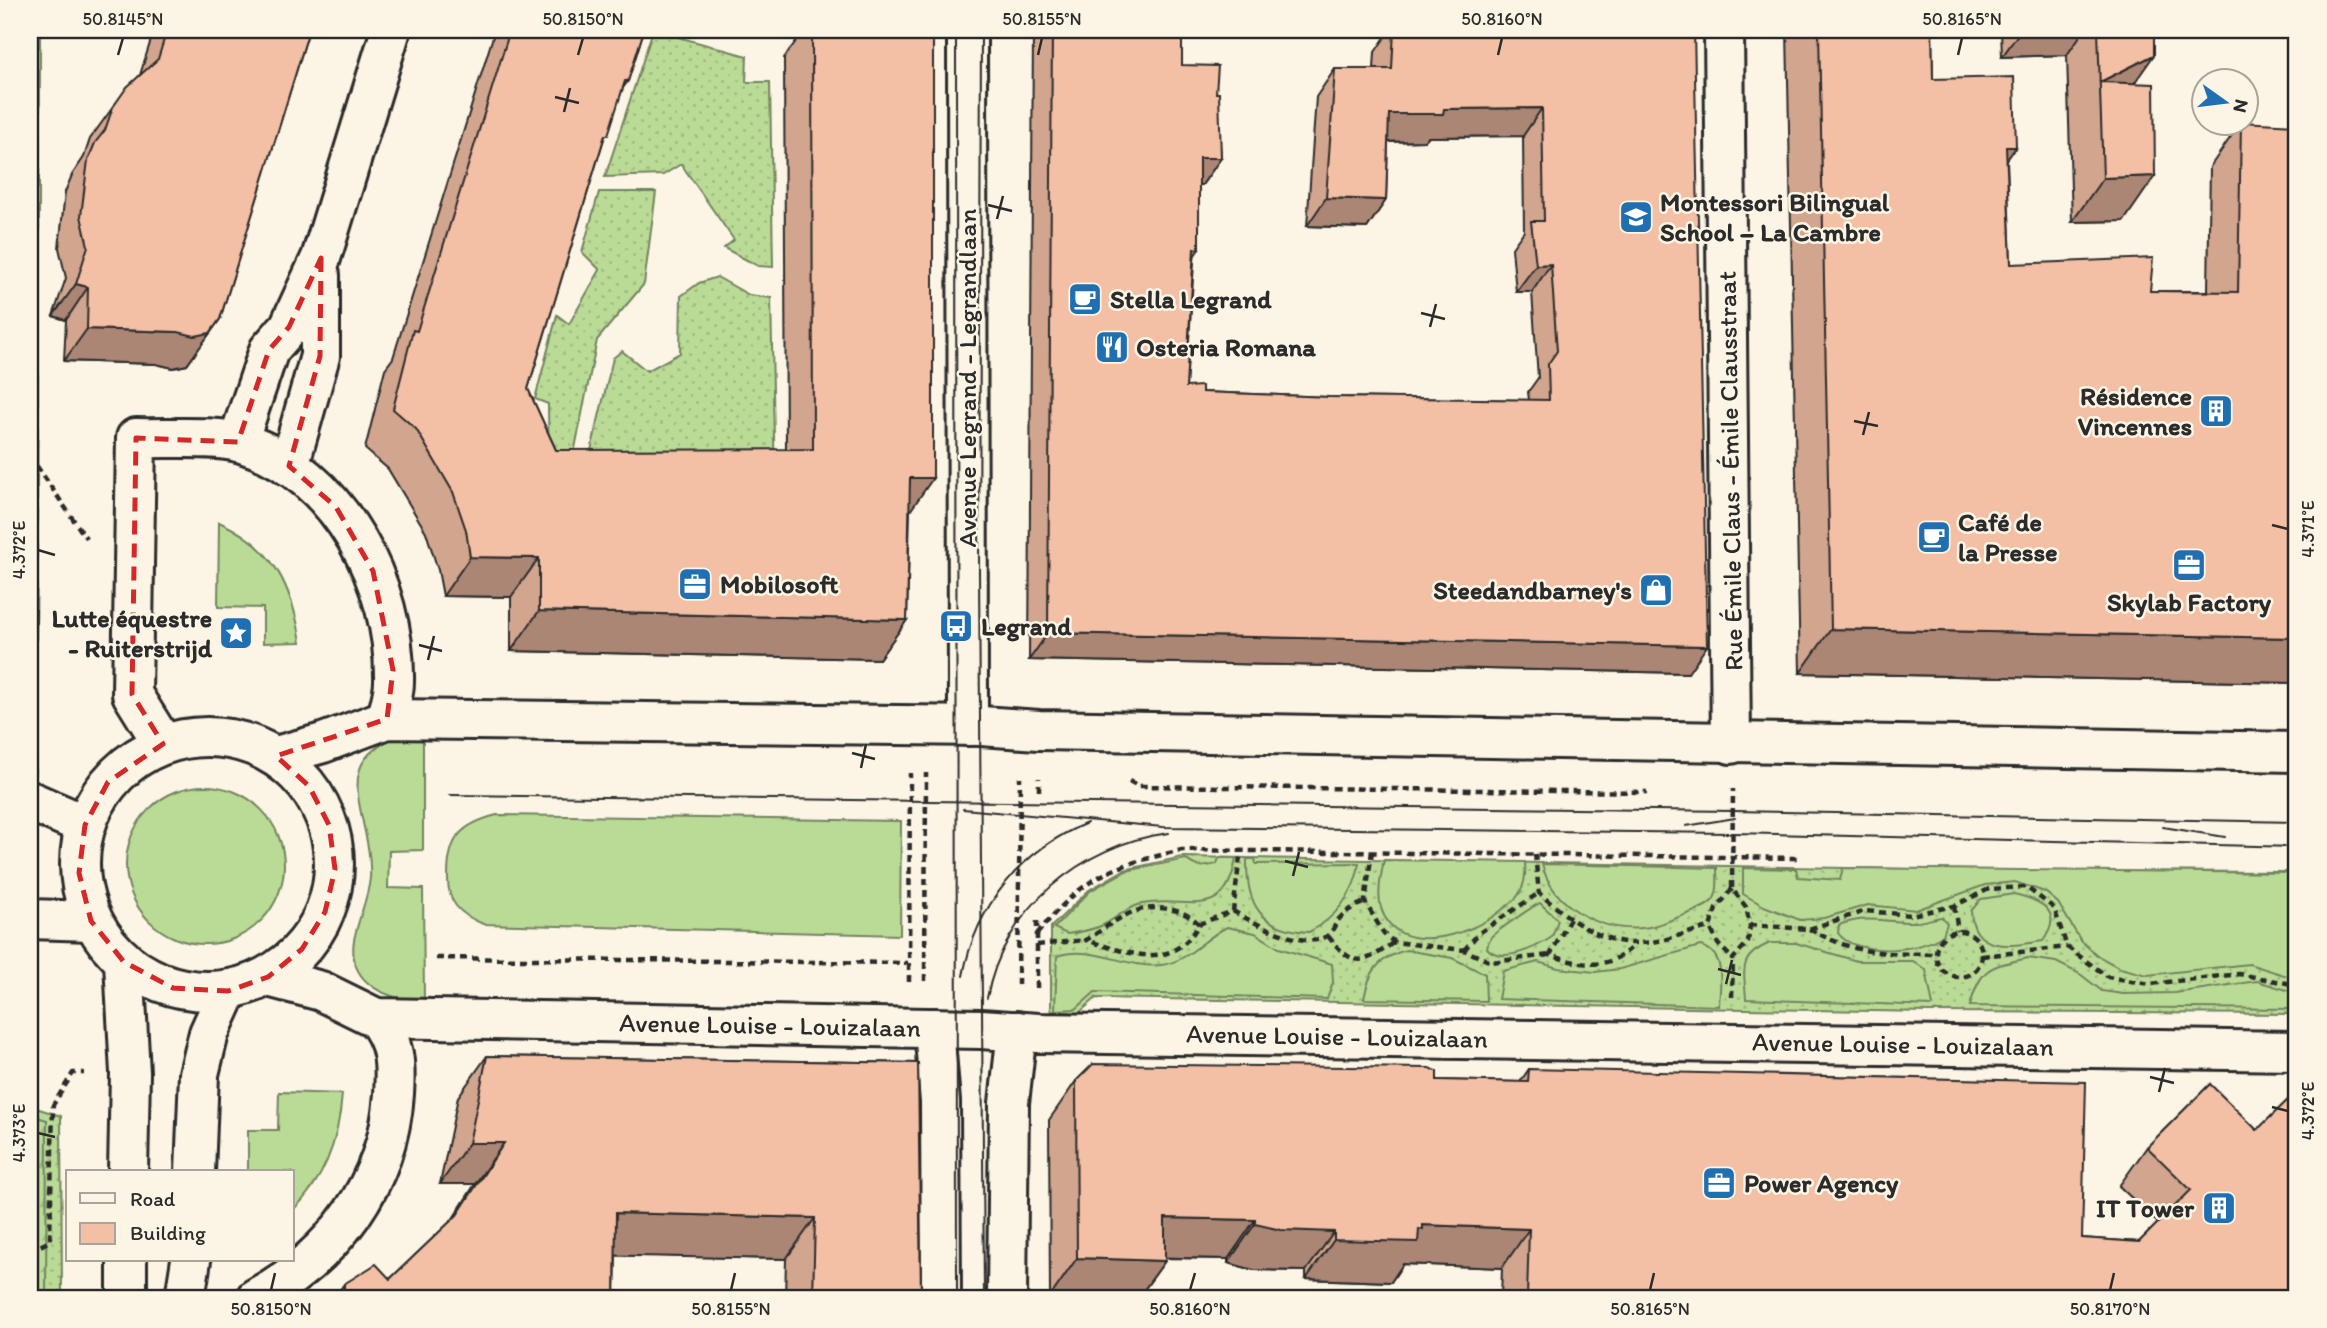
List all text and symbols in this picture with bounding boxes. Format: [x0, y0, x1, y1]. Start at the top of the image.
text: 50.8145°N [83, 8, 163, 30]
text: 50.8150°N [542, 8, 624, 30]
text: 50.8155°N [1002, 8, 1082, 30]
text: 50.8160°N [1461, 8, 1543, 30]
text: 50.8165°N [1922, 8, 2002, 30]
north arrow [2190, 66, 2260, 136]
text: N [2228, 97, 2254, 115]
place label: Montessori Bilingual School – La Cambre [1660, 186, 1890, 248]
school or university icon: Montessori Bilingual School – La Cambre [1617, 198, 1655, 236]
street label: Avenue Legrand - Legrandlaan [951, 208, 983, 547]
street label: Rue Émile Claus - Émile Clausstraat [1711, 270, 1749, 671]
cafe icon: Stella Legrand [1066, 280, 1104, 318]
place label: Stella Legrand [1110, 283, 1272, 315]
restaurant icon: Osteria Romana [1093, 328, 1131, 366]
place label: Osteria Romana [1136, 331, 1316, 363]
place label: Résidence Vincennes [2078, 380, 2192, 442]
building icon: Résidence Vincennes [2197, 392, 2235, 430]
text: 4.371°E [2297, 500, 2319, 558]
place label: Café de la Presse [1958, 506, 2058, 568]
cafe icon: Café de la Presse [1915, 518, 1953, 556]
text: 4.372°E [8, 521, 30, 579]
office icon: Skylab Factory [2170, 546, 2208, 584]
office icon: Mobilosoft [676, 565, 714, 603]
place label: Mobilosoft [720, 568, 839, 600]
shop icon: Steedandbarney's [1637, 571, 1675, 609]
place label: Steedandbarney's [1433, 574, 1632, 606]
place label: Skylab Factory [2107, 586, 2272, 618]
place label: Lutte équestre - Ruiterstrijd [51, 602, 213, 664]
bus stop icon: Legrand [937, 607, 975, 645]
place label: Legrand [981, 610, 1072, 642]
place icon: Lutte équestre - Ruiterstrijd [217, 614, 255, 652]
street label: Avenue Louise - Louizalaan [619, 1006, 921, 1044]
street label: Avenue Louise - Louizalaan [1186, 1017, 1488, 1055]
street label: Avenue Louise - Louizalaan [1752, 1025, 2054, 1063]
text: 4.372°E [2297, 1082, 2319, 1140]
text: 4.373°E [8, 1103, 30, 1163]
office icon: Power Agency [1700, 1164, 1738, 1202]
place label: Power Agency [1744, 1167, 1899, 1199]
legend [66, 1170, 294, 1262]
text: Road [130, 1186, 176, 1211]
building icon: IT Tower [2200, 1189, 2238, 1227]
place label: IT Tower [2096, 1192, 2195, 1224]
text: Building [130, 1220, 206, 1245]
text: 50.8150°N [230, 1298, 312, 1320]
text: 50.8155°N [691, 1298, 771, 1320]
text: 50.8160°N [1149, 1298, 1231, 1320]
text: 50.8165°N [1610, 1298, 1690, 1320]
text: 50.8170°N [2070, 1298, 2150, 1320]

